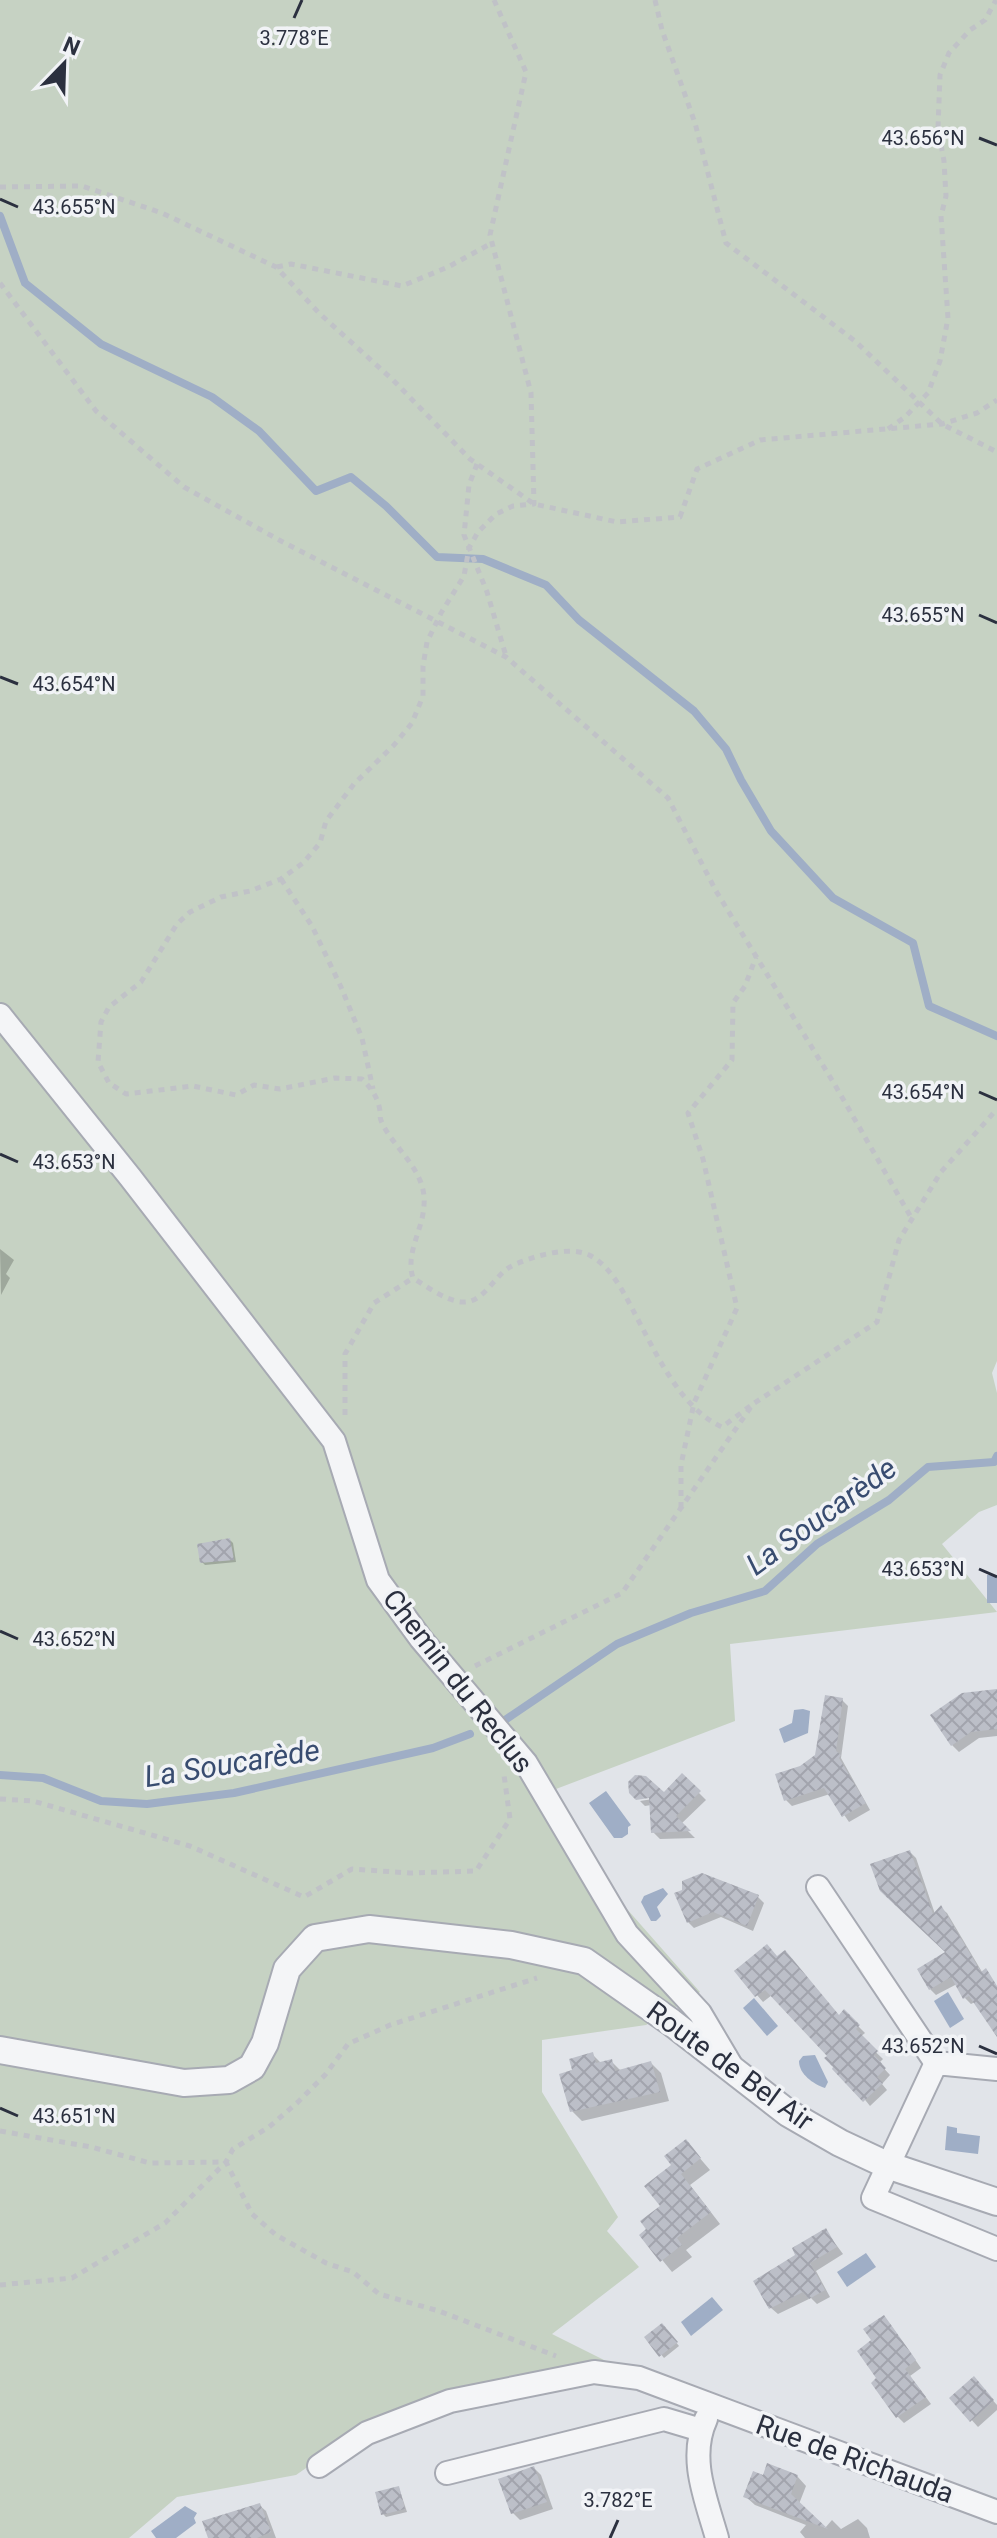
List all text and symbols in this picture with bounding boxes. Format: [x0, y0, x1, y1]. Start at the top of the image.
north arrow [24, 24, 104, 104]
text: 3.778°E [259, 26, 329, 50]
text: N [60, 32, 84, 61]
text: 43.656°N [881, 126, 965, 150]
text: 43.655°N [32, 195, 116, 219]
text: 43.655°N [881, 603, 965, 627]
text: 43.654°N [32, 672, 116, 696]
text: 43.654°N [881, 1080, 965, 1104]
text: 43.653°N [32, 1150, 116, 1174]
water label: La Soucarède [739, 1450, 903, 1582]
text: 43.653°N [881, 1557, 965, 1581]
street label: Chemin du Reclus [376, 1583, 540, 1779]
text: 43.652°N [32, 1627, 116, 1651]
water label: La Soucarède [142, 1732, 322, 1794]
street label: Route de Bel Air [640, 1995, 820, 2138]
text: 43.652°N [881, 2034, 965, 2058]
text: 43.651°N [32, 2104, 116, 2128]
street label: Rue de Richauda [752, 2408, 958, 2510]
text: 3.782°E [583, 2488, 653, 2512]

